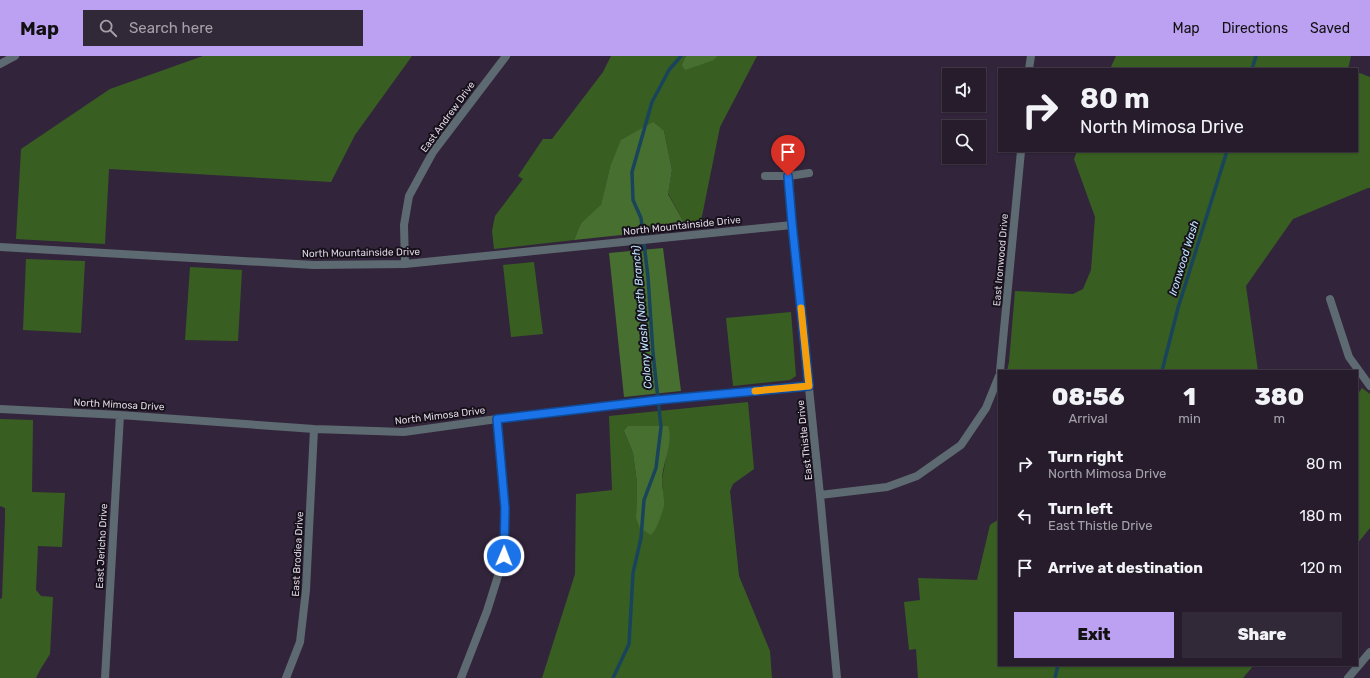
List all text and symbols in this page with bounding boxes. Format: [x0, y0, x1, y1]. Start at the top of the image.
search box [83, 10, 363, 46]
text: Map [20, 17, 59, 40]
icon: search [97, 17, 119, 39]
text: Search here [129, 19, 213, 37]
text: Map [1173, 20, 1200, 37]
text: Directions [1222, 20, 1288, 37]
text: Saved [1310, 20, 1350, 37]
map controls [942, 68, 986, 164]
button: sound [942, 68, 986, 112]
street label: East Andrew Drive [418, 79, 478, 155]
text: 80 m [1080, 82, 1150, 115]
icon: right [1014, 84, 1066, 136]
text: North Mimosa Drive [1080, 116, 1244, 138]
button: search [942, 120, 986, 164]
pin [771, 135, 805, 176]
icon: arrive [777, 141, 799, 163]
street label: East Ironwood Drive [991, 213, 1011, 307]
street label: North Mountainside Drive [623, 214, 742, 238]
water label: Ironwood Wash [1166, 219, 1202, 297]
water label: Colony Wash (North Branch) [629, 244, 655, 389]
street label: North Mountainside Drive [302, 246, 421, 260]
text: 08:56 [1052, 383, 1125, 411]
text: 1 [1183, 383, 1196, 411]
text: 380 [1254, 383, 1304, 411]
street label: North Mimosa Drive [73, 397, 165, 413]
street label: East Thistle Drive [795, 399, 815, 481]
street label: North Mimosa Drive [394, 404, 486, 428]
text: Arrival [1069, 411, 1108, 426]
text: min [1178, 411, 1201, 426]
text: m [1274, 411, 1285, 426]
text: Turn right [1048, 448, 1123, 466]
icon: right [1014, 453, 1036, 475]
text: 80 m [1306, 455, 1342, 473]
text: North Mimosa Drive [1048, 466, 1166, 481]
text: Turn left [1048, 500, 1113, 518]
street label: East Jericho Drive [94, 503, 110, 589]
icon: left [1014, 505, 1036, 527]
text: 180 m [1300, 507, 1342, 525]
street label: East Brodiea Drive [290, 511, 306, 597]
text: East Thistle Drive [1048, 518, 1153, 533]
position arrow [483, 535, 525, 577]
icon: arrive [1014, 557, 1036, 579]
text: Arrive at destination [1048, 559, 1203, 577]
text: 120 m [1300, 559, 1342, 577]
button: Exit [1014, 612, 1174, 658]
button: Share [1182, 612, 1342, 658]

